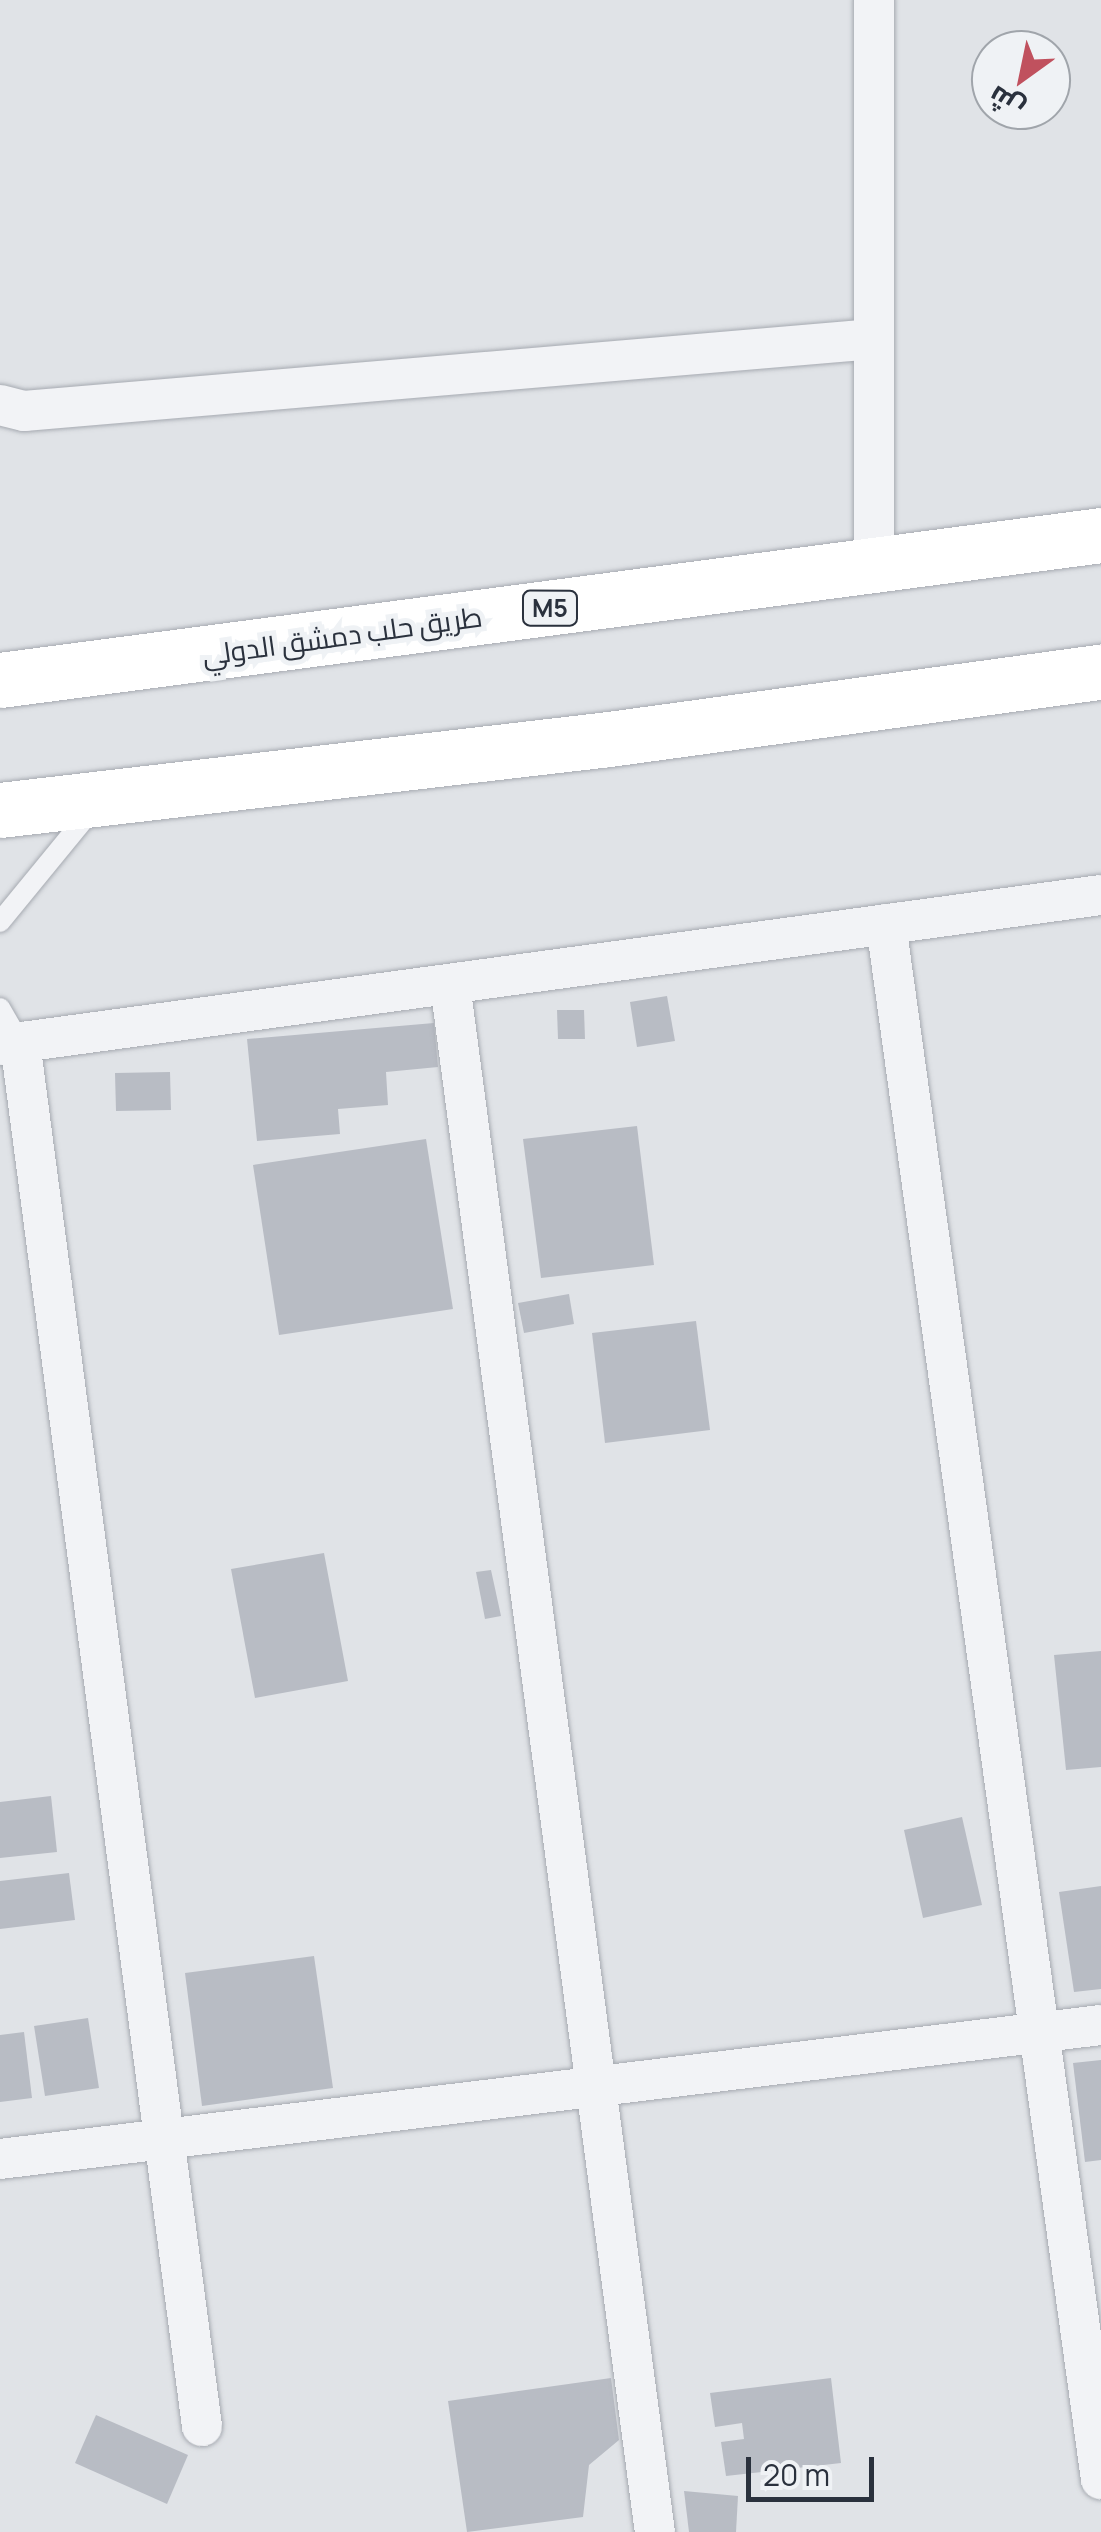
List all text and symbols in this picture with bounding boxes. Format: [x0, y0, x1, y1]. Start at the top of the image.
north arrow [971, 30, 1071, 130]
text: ش [980, 78, 1031, 129]
road number: M5 [520, 588, 580, 628]
street label: طريق حلب دمشق الدولي [200, 599, 484, 671]
scale bar [751, 2437, 878, 2499]
text: 20 m [763, 2454, 830, 2495]

